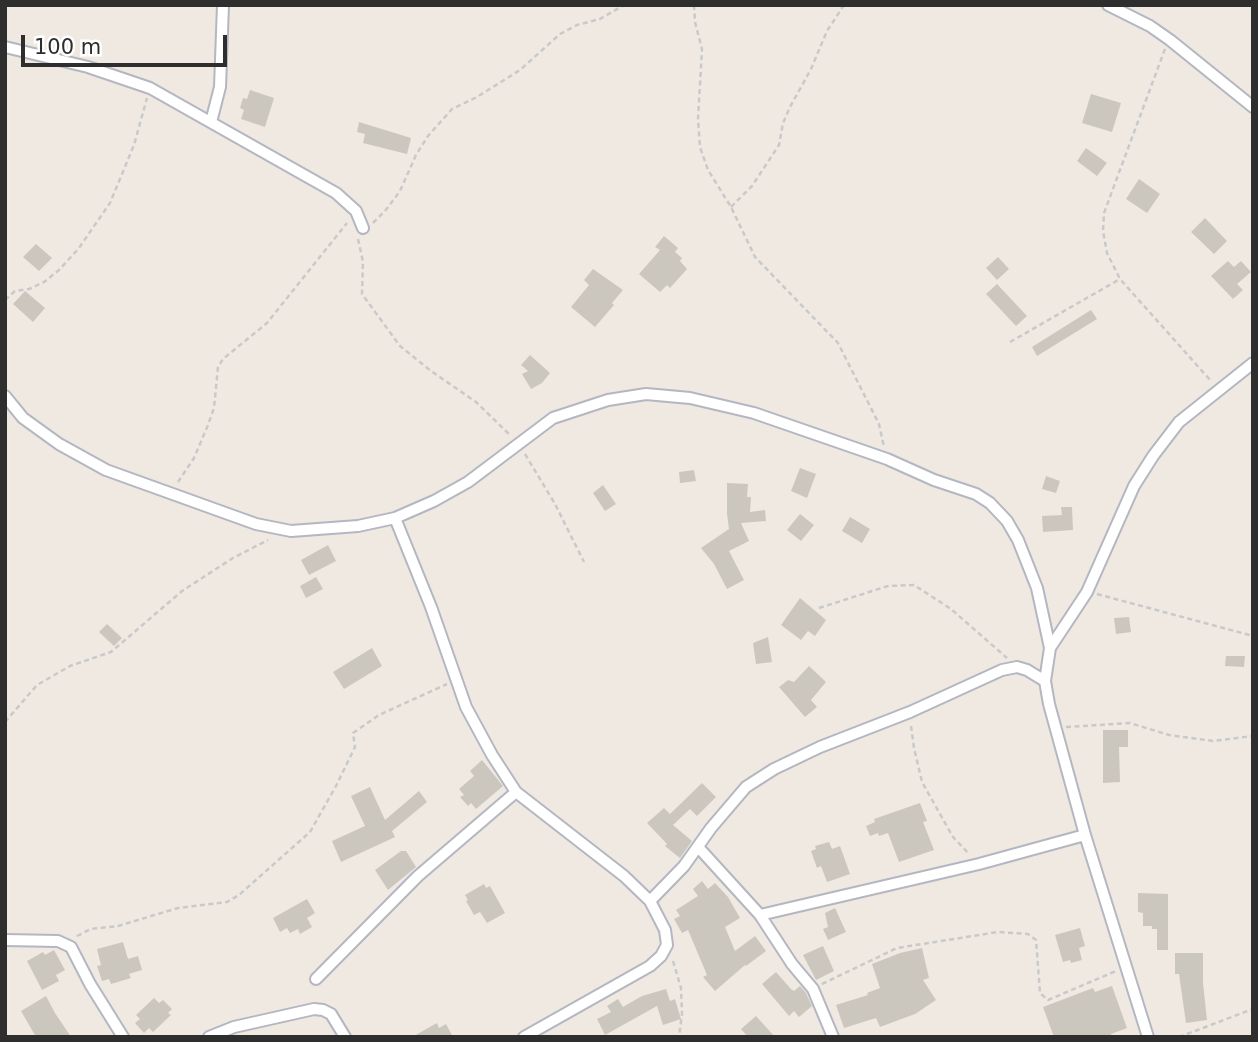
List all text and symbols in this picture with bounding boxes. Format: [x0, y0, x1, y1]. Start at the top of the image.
scale bar [24, 21, 231, 65]
text: 100 m [34, 35, 101, 59]

